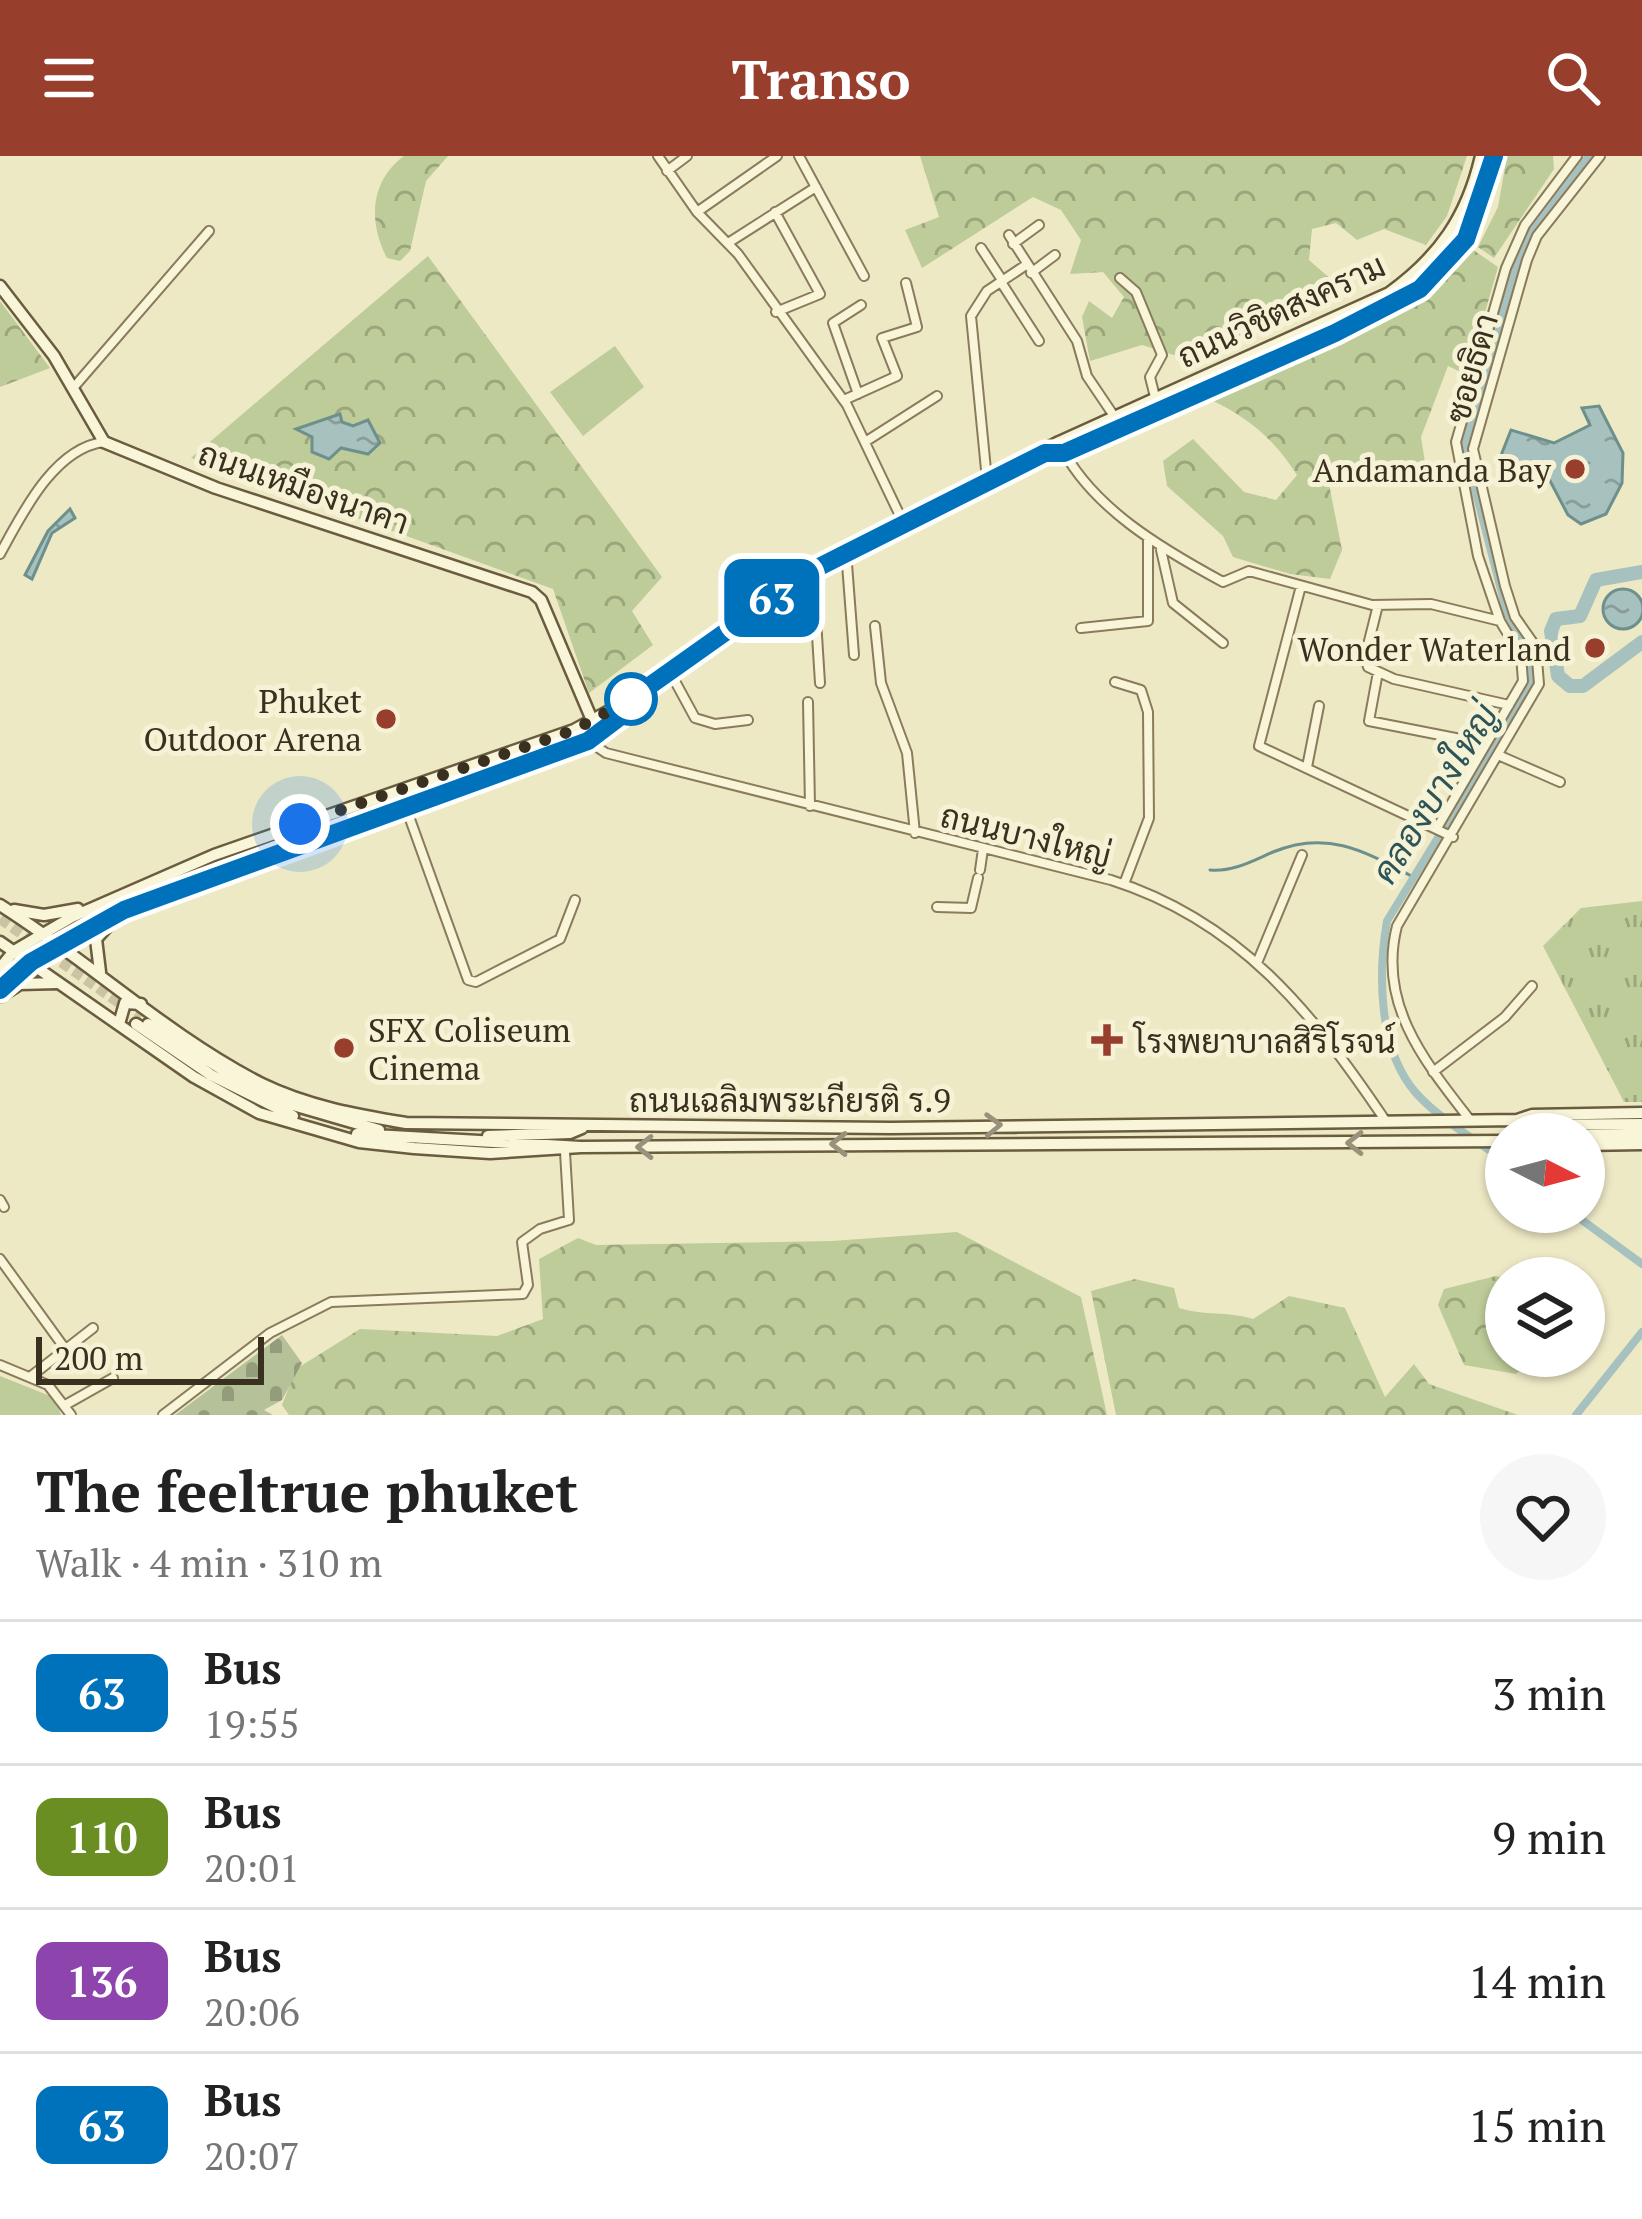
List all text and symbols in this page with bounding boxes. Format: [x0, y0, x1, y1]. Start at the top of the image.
text: Transo [731, 43, 911, 114]
icon: menu [36, 45, 102, 111]
icon: search [1540, 45, 1606, 111]
street label: ถนนวิชิตสงคราม [1170, 243, 1392, 377]
street label: ซอยธิดา [1435, 308, 1507, 428]
street label: ถนนเหมืองนาคา [193, 431, 415, 543]
place label: Andamanda Bay [1313, 448, 1552, 491]
marker: Andamanda Bay [1562, 456, 1588, 482]
line badge: 63 [718, 559, 826, 637]
text: 63 [748, 570, 796, 626]
place label: Wonder Waterland [1297, 627, 1571, 670]
marker: Wonder Waterland [1582, 635, 1608, 661]
unlabelled marker [606, 674, 656, 724]
place label: Phuket Outdoor Arena [143, 679, 362, 760]
water label: คลองบางใหญ่ [1360, 692, 1509, 892]
marker: Phuket Outdoor Arena [373, 706, 399, 732]
street label: ถนนบางใหญ่ [936, 793, 1116, 877]
your location [270, 794, 330, 854]
place label: SFX Coliseum Cinema [368, 1008, 571, 1089]
place label: โรงพยาบาลสิริโรจน์ [1132, 1019, 1396, 1062]
marker: โรงพยาบาลสิริโรจน์ [1091, 1024, 1123, 1056]
marker: SFX Coliseum Cinema [331, 1035, 357, 1061]
street label: ถนนเฉลิมพระเกียรติ ร.9 [629, 1078, 951, 1121]
one-way arrow [984, 1112, 1003, 1138]
north arrow [1485, 1113, 1605, 1233]
map controls [1485, 1113, 1605, 1377]
one-way arrow [1345, 1130, 1363, 1156]
one-way arrow [829, 1131, 847, 1157]
one-way arrow [635, 1134, 653, 1160]
button: layers [1485, 1257, 1605, 1377]
scale bar [36, 1331, 264, 1384]
text: 200 m [54, 1336, 143, 1379]
text: The feeltrue phuket [36, 1453, 578, 1528]
button: heart [1480, 1454, 1606, 1580]
text: Walk · 4 min · 310 m [36, 1536, 382, 1588]
text: Bus [204, 1637, 282, 1697]
text: 3 min [1492, 1663, 1606, 1723]
text: 63 [78, 1665, 126, 1721]
text: 19:55 [204, 1697, 300, 1749]
text: Bus [204, 1781, 282, 1841]
text: 9 min [1492, 1807, 1606, 1867]
text: 110 [66, 1809, 138, 1865]
text: 20:01 [204, 1841, 300, 1893]
text: Bus [204, 1925, 282, 1985]
text: 14 min [1468, 1951, 1606, 2011]
text: 136 [66, 1953, 138, 2009]
text: 20:06 [204, 1985, 300, 2037]
text: Bus [204, 2069, 282, 2129]
text: 15 min [1468, 2095, 1606, 2155]
text: 63 [78, 2097, 126, 2153]
text: 20:07 [204, 2129, 300, 2181]

